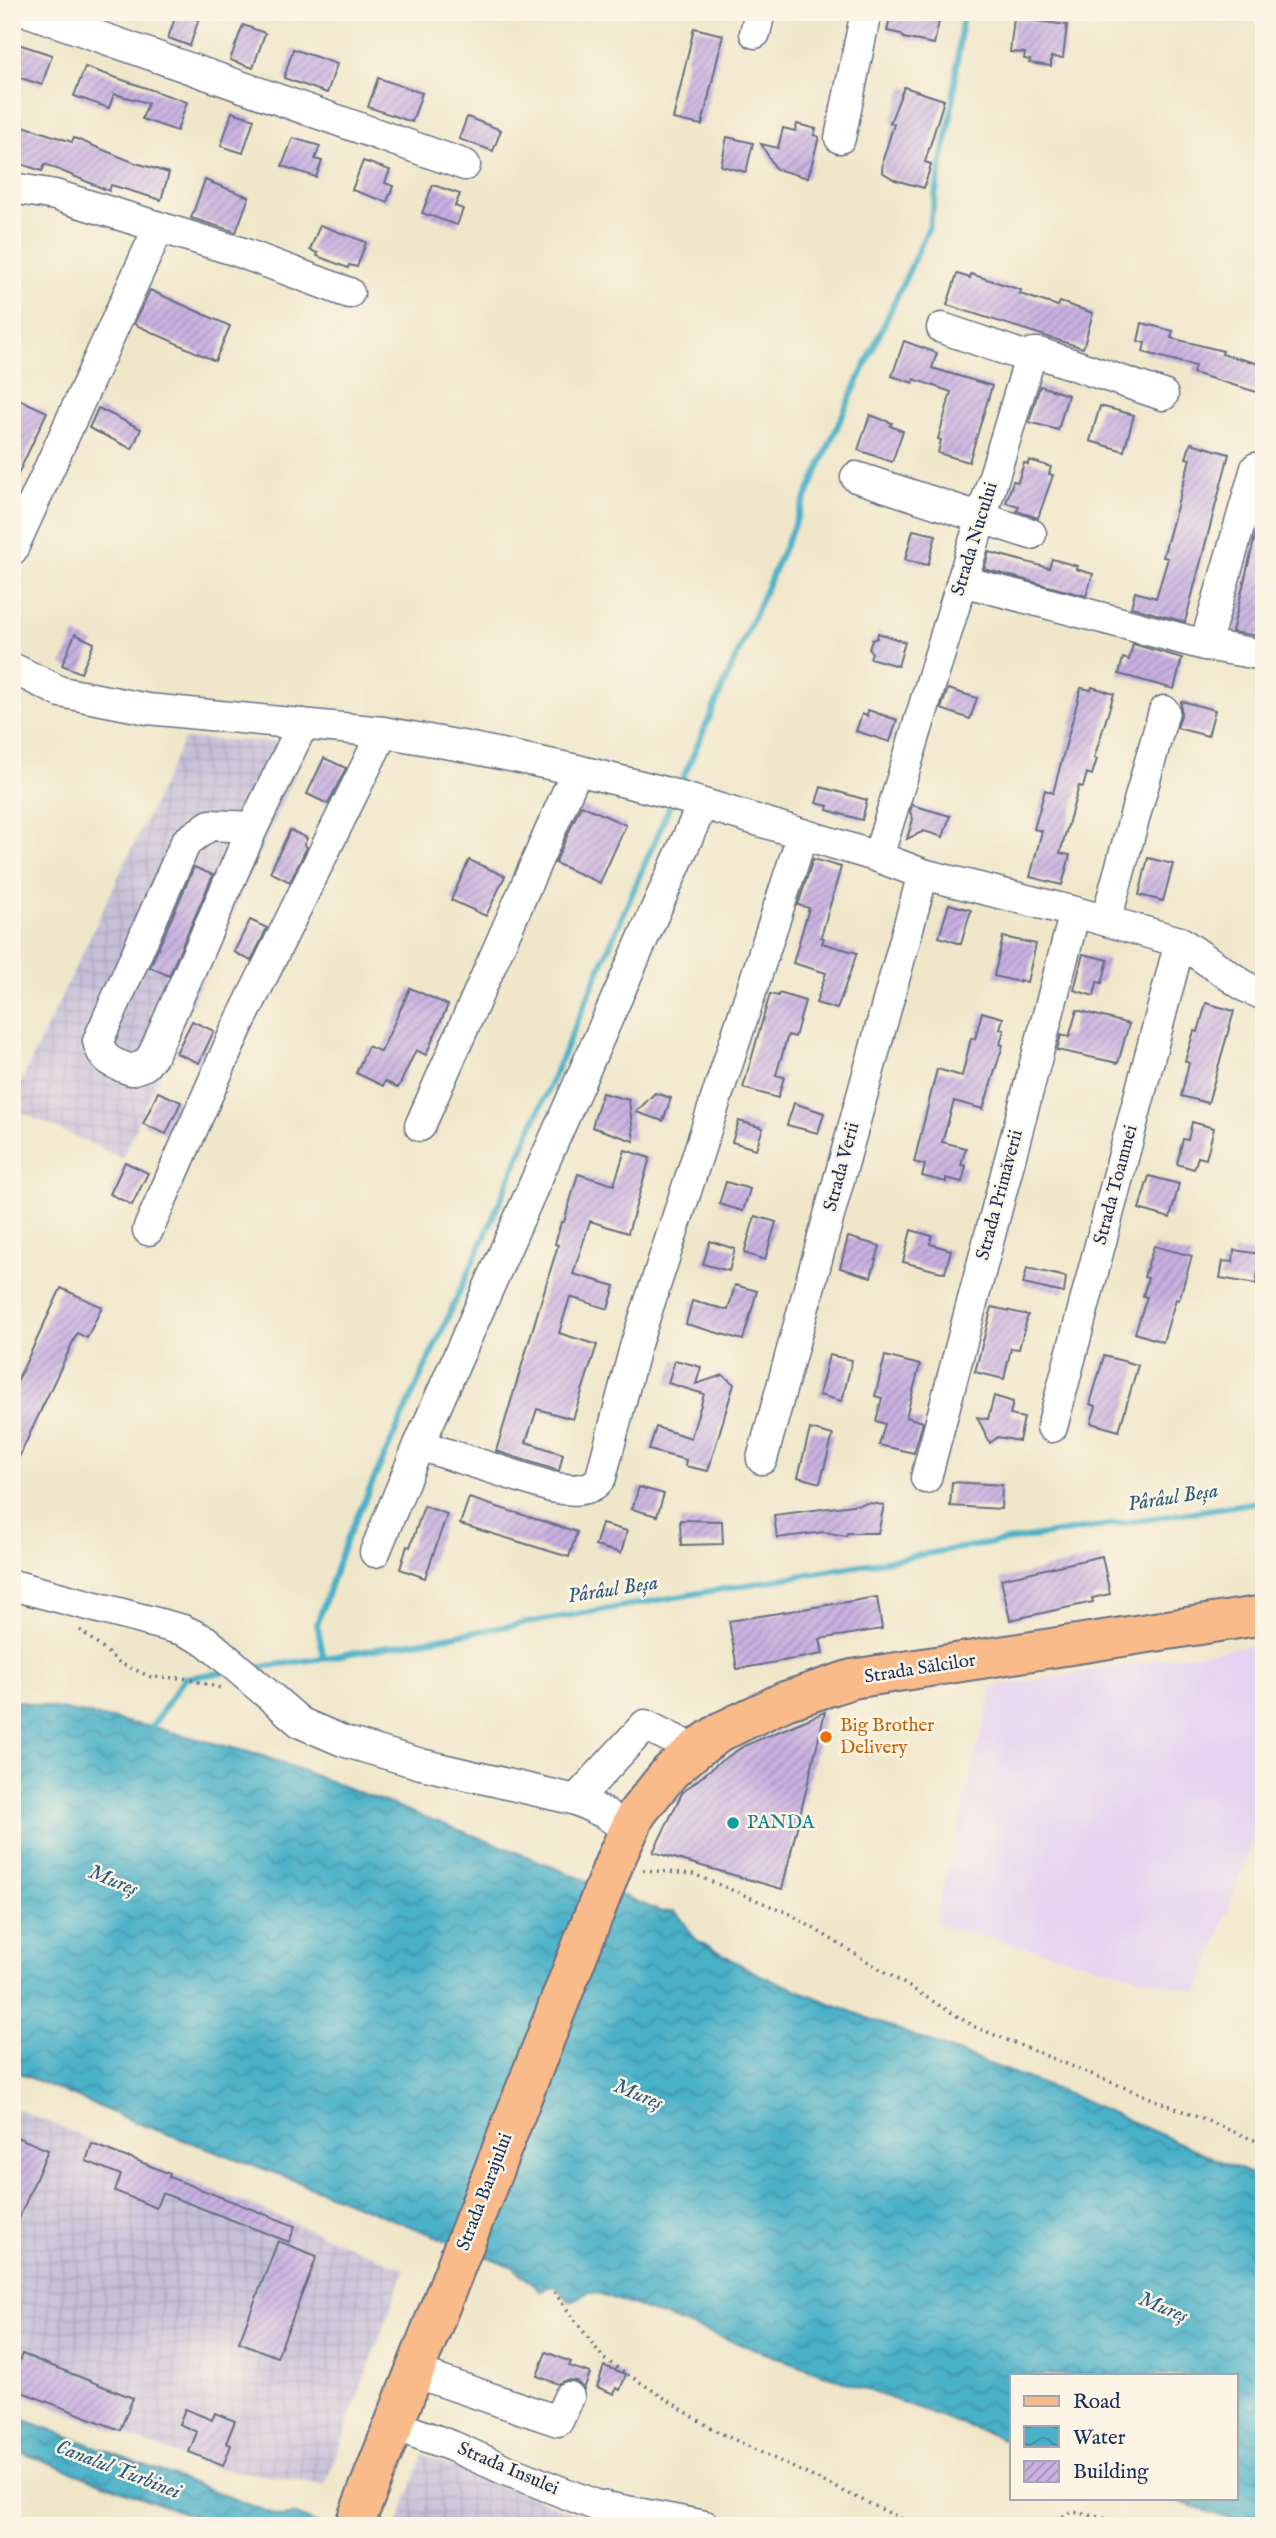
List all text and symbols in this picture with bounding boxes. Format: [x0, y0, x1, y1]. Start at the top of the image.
street label: Strada Nucului [946, 479, 1004, 599]
street label: Strada Verii [819, 1120, 865, 1214]
street label: Strada Toamnei [1088, 1122, 1144, 1248]
street label: Strada Primăverii [971, 1127, 1029, 1263]
water label: Pârâul Beșa [1126, 1478, 1220, 1518]
water label: Pârâul Beșa [566, 1570, 660, 1610]
street label: Strada Sălcilor [863, 1648, 977, 1690]
place label: Big Brother Delivery [840, 1714, 934, 1760]
marker: Big Brother Delivery [818, 1729, 834, 1745]
place label: PANDA [747, 1811, 816, 1835]
marker: PANDA [725, 1815, 741, 1831]
water label: Mureș [84, 1859, 143, 1903]
water label: Mureș [609, 2073, 668, 2117]
street label: Strada Barajului [452, 2130, 518, 2254]
water label: Mureș [1134, 2286, 1193, 2330]
legend [1010, 2374, 1238, 2500]
text: Road [1073, 2389, 1121, 2416]
text: Water [1073, 2425, 1126, 2452]
water label: Canalul Turbinei [52, 2434, 186, 2507]
street label: Strada Insulei [454, 2437, 562, 2501]
text: Building [1073, 2459, 1149, 2486]

